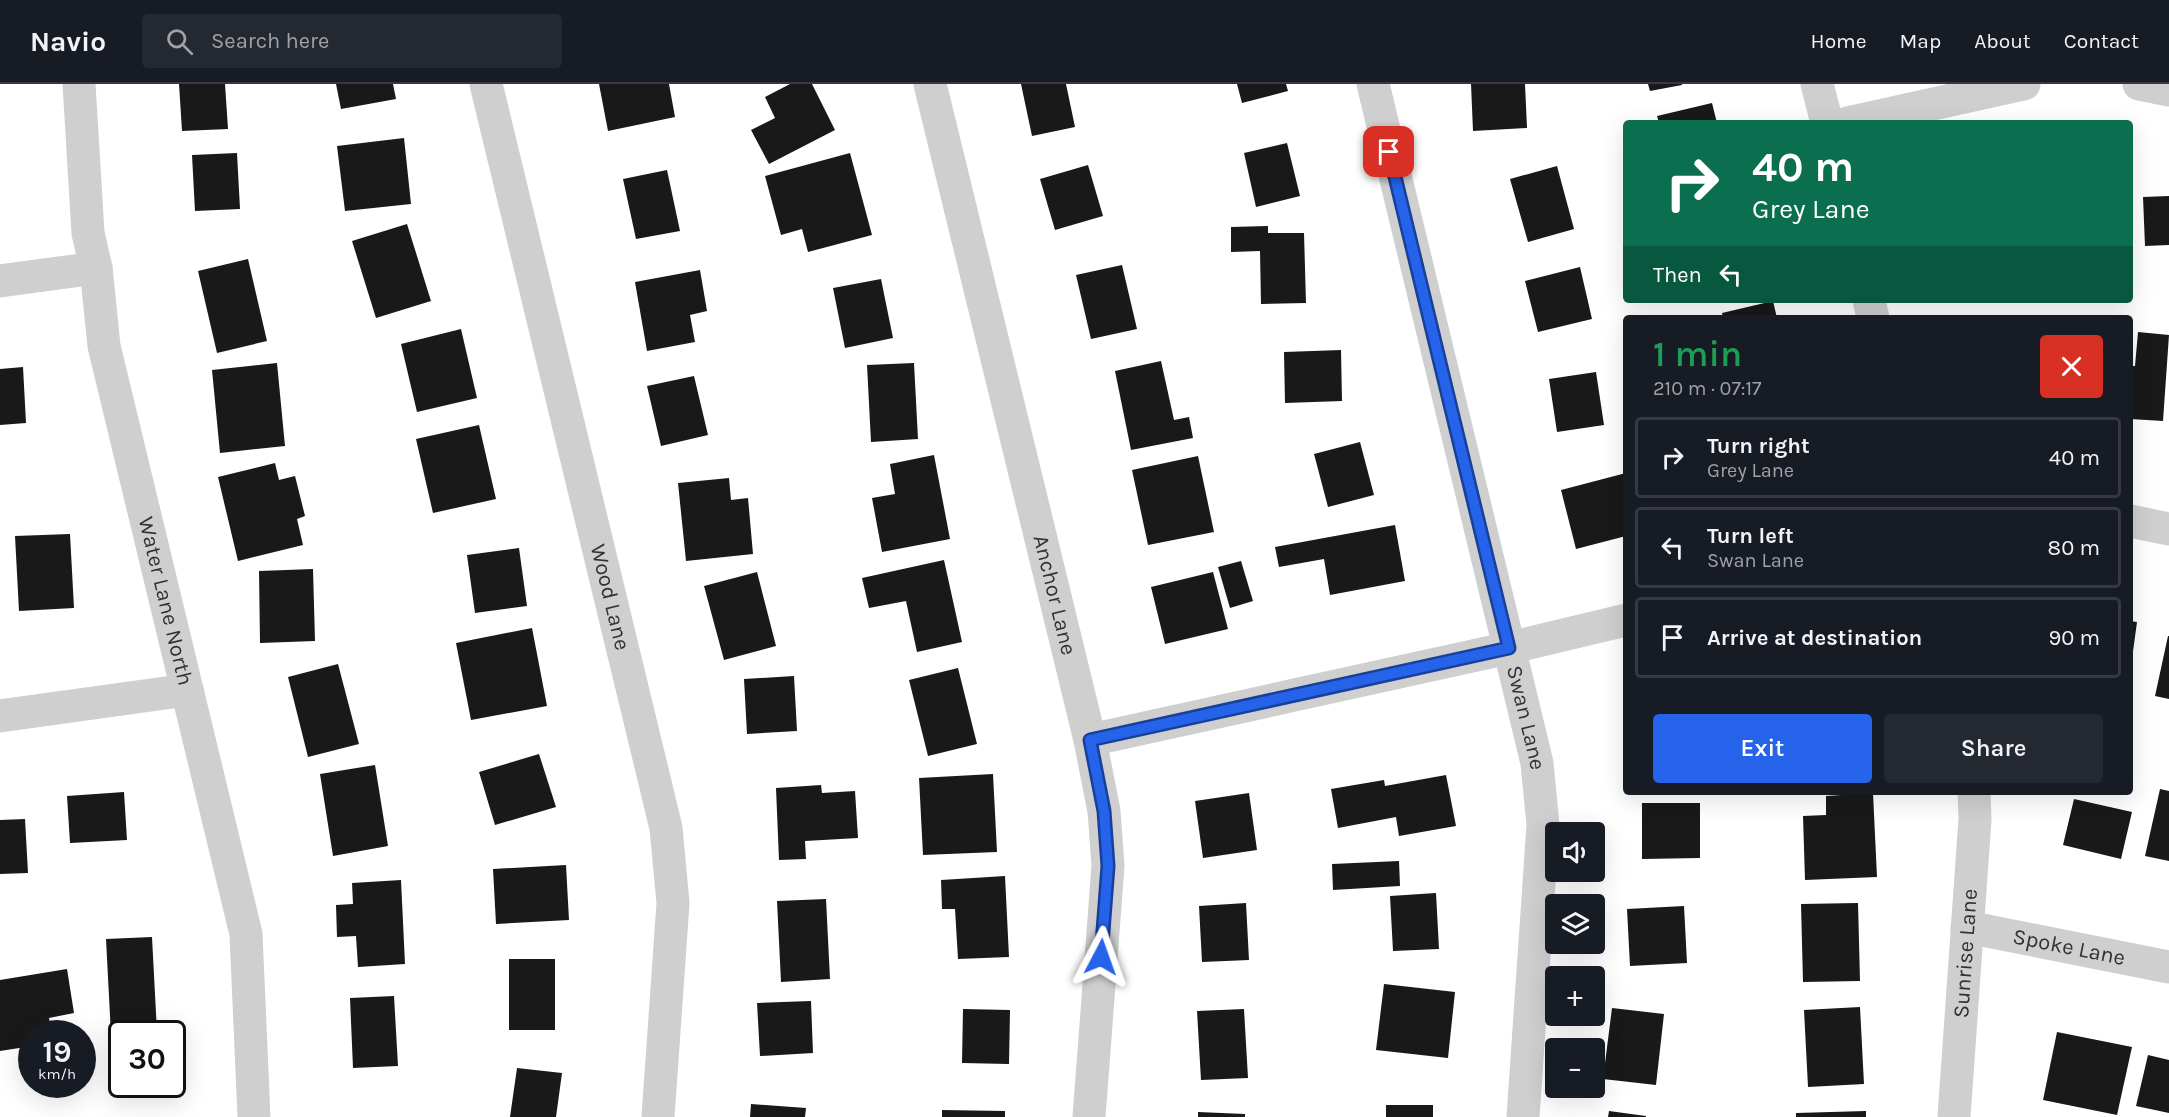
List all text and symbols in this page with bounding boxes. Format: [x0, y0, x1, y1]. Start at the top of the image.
search box [142, 14, 562, 68]
text: Navio [30, 25, 106, 58]
icon: search [163, 25, 196, 58]
text: Search here [211, 28, 329, 54]
text: Home [1811, 29, 1867, 53]
text: Map [1900, 29, 1941, 53]
text: About [1974, 29, 2031, 53]
text: Contact [2064, 29, 2139, 53]
pin [1363, 126, 1414, 177]
icon: arrive [1372, 135, 1405, 168]
text: 40 m [1752, 142, 1854, 192]
icon: right [1653, 144, 1731, 222]
text: Grey Lane [1752, 193, 1870, 225]
icon: left [1714, 258, 1747, 291]
text: Then [1653, 262, 1702, 288]
text: 1 min [1653, 333, 1742, 375]
button: close [2040, 335, 2103, 398]
text: 210 m · 07:17 [1653, 377, 1761, 400]
text: Turn right [1707, 433, 1810, 459]
icon: right [1656, 441, 1689, 474]
text: 40 m [2049, 445, 2100, 471]
text: Grey Lane [1707, 459, 1794, 482]
street label: Water Lane North [133, 514, 199, 688]
text: Turn left [1707, 523, 1794, 549]
icon: left [1656, 531, 1689, 564]
street label: Anchor Lane [1027, 532, 1082, 658]
text: 80 m [2048, 535, 2100, 561]
street label: Wood Lane [585, 541, 636, 653]
text: Swan Lane [1707, 549, 1804, 572]
icon: arrive [1656, 621, 1689, 654]
text: Arrive at destination [1707, 625, 1922, 651]
text: 90 m [2048, 625, 2100, 651]
street label: Swan Lane [1501, 663, 1551, 771]
button: Exit [1653, 714, 1872, 783]
button: Share [1884, 714, 2103, 783]
map controls [1545, 822, 1605, 1098]
button: sound [1545, 822, 1605, 882]
street label: Sunrise Lane [1948, 888, 1983, 1019]
button: layers [1545, 894, 1605, 954]
street label: Spoke Lane [2010, 923, 2128, 971]
position arrow [1069, 925, 1133, 989]
button: + [1545, 966, 1605, 1026]
speed limit sign: 30 [108, 1020, 186, 1098]
text: 19 [42, 1034, 71, 1070]
button: − [1545, 1038, 1605, 1098]
text: km/h [38, 1065, 76, 1083]

